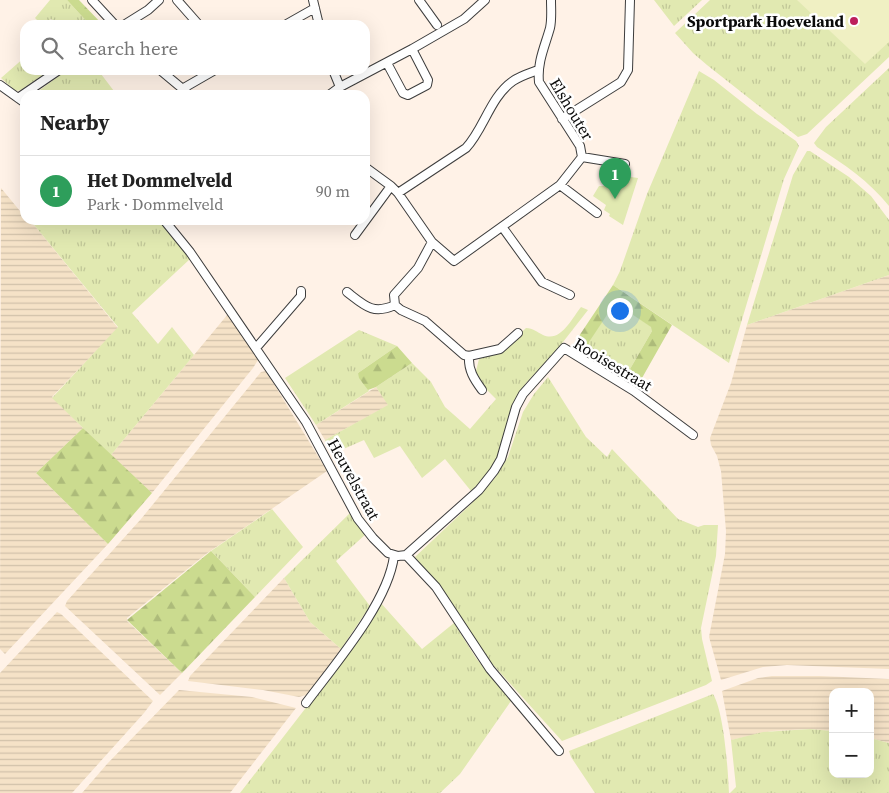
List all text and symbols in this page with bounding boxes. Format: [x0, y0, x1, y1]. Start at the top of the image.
place label: Sportpark Hoeveland [687, 10, 844, 32]
marker: Sportpark Hoeveland [848, 15, 860, 27]
search box [20, 20, 370, 75]
icon: search [38, 34, 66, 62]
text: Search here [78, 35, 178, 61]
street label: Elshouter [545, 74, 599, 144]
text: Nearby [40, 108, 110, 137]
pin: 1 [599, 158, 631, 199]
text: Het Dommelveld [87, 167, 232, 193]
text: 1 [52, 180, 60, 202]
text: 90 m [316, 180, 350, 202]
text: Park · Dommelveld [87, 193, 223, 215]
your location [607, 298, 633, 324]
street label: Rooisestraat [570, 332, 657, 396]
street label: Heuvelstraat [323, 434, 386, 524]
map controls [829, 688, 874, 778]
button: + [829, 688, 874, 733]
button: − [829, 733, 874, 778]

